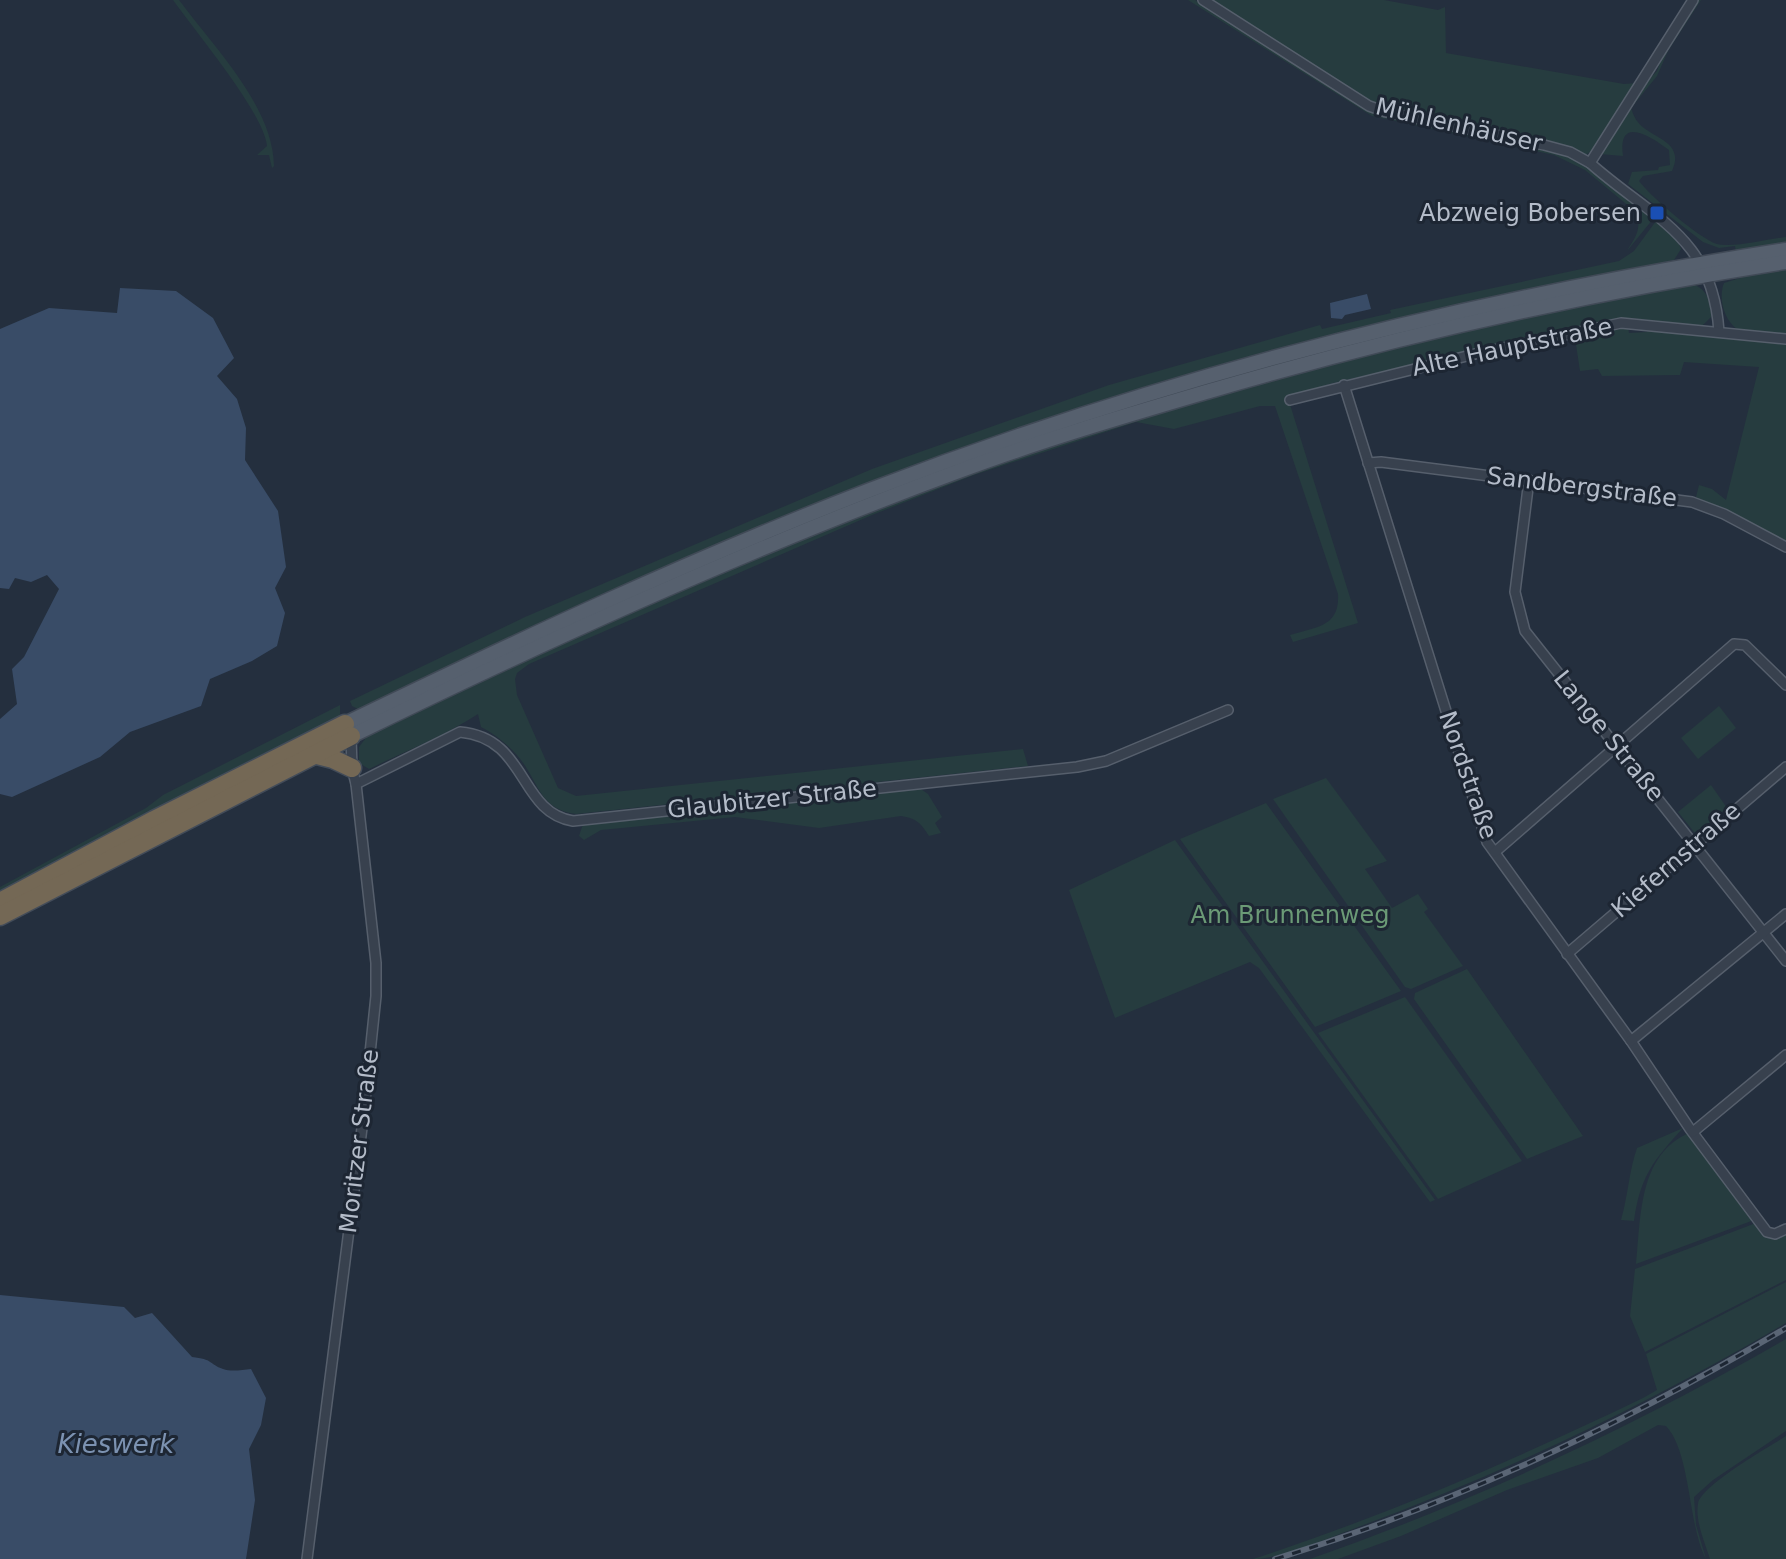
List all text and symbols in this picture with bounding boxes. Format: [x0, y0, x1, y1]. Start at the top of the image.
street label: Mühlenhäuser [1373, 92, 1545, 158]
place label: Abzweig Bobersen [1419, 199, 1641, 227]
marker: Abzweig Bobersen [1648, 204, 1666, 222]
street label: Alte Hauptstraße [1409, 312, 1615, 382]
street label: Sandbergstraße [1485, 461, 1679, 513]
street label: Lange Straße [1548, 665, 1670, 807]
street label: Nordstraße [1433, 707, 1503, 843]
street label: Glaubitzer Straße [666, 774, 878, 824]
street label: Kiefernstraße [1606, 796, 1746, 924]
park label: Am Brunnenweg [1191, 901, 1390, 929]
street label: Moritzer Straße [334, 1047, 384, 1235]
water label: Kieswerk [58, 1429, 175, 1459]

